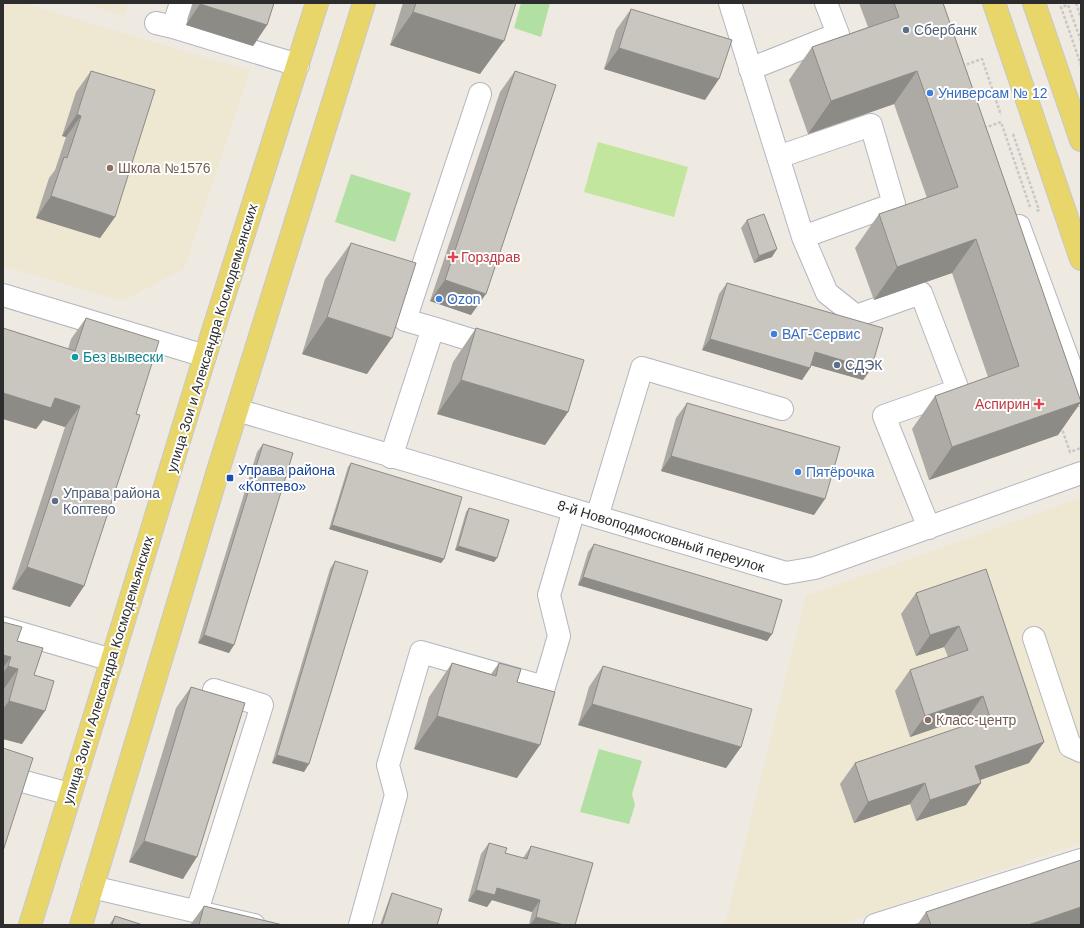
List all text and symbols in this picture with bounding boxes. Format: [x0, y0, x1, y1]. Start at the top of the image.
place label: Сбербанк [914, 22, 978, 38]
marker: Сбербанк [901, 25, 911, 35]
place label: Универсам № 12 [938, 85, 1048, 101]
marker: Универсам № 12 [925, 88, 935, 98]
place label: Школа №1576 [118, 160, 211, 176]
marker: Школа №1576 [105, 163, 115, 173]
street label: улица Зои и Александра Космодемьянских [163, 202, 261, 474]
place label: Горздрав [461, 249, 520, 265]
marker: Горздрав [448, 252, 458, 262]
place label: Ozon [447, 291, 480, 307]
marker: Ozon [434, 294, 444, 304]
place label: ВАГ-Сервис [782, 326, 860, 342]
marker: ВАГ-Сервис [769, 329, 779, 339]
place label: Без вывески [83, 349, 164, 365]
marker: Без вывески [70, 352, 80, 362]
place label: СДЭК [845, 357, 883, 373]
marker: СДЭК [832, 360, 842, 370]
place label: Аспирин [975, 396, 1030, 412]
marker: Аспирин [1033, 398, 1045, 410]
place label: Управа района «Коптево» [238, 462, 335, 494]
place label: Пятёрочка [806, 464, 875, 480]
marker: Пятёрочка [793, 467, 803, 477]
marker: Управа района «Коптево» [225, 473, 235, 483]
place label: Управа района Коптево [63, 485, 160, 517]
marker: Управа района Коптево [50, 496, 60, 506]
street label: 8-й Новоподмосковный переулок [556, 497, 767, 575]
street label: улица Зои и Александра Космодемьянских [59, 534, 157, 806]
place label: Класс-центр [936, 712, 1017, 728]
marker: Класс-центр [923, 715, 933, 725]

